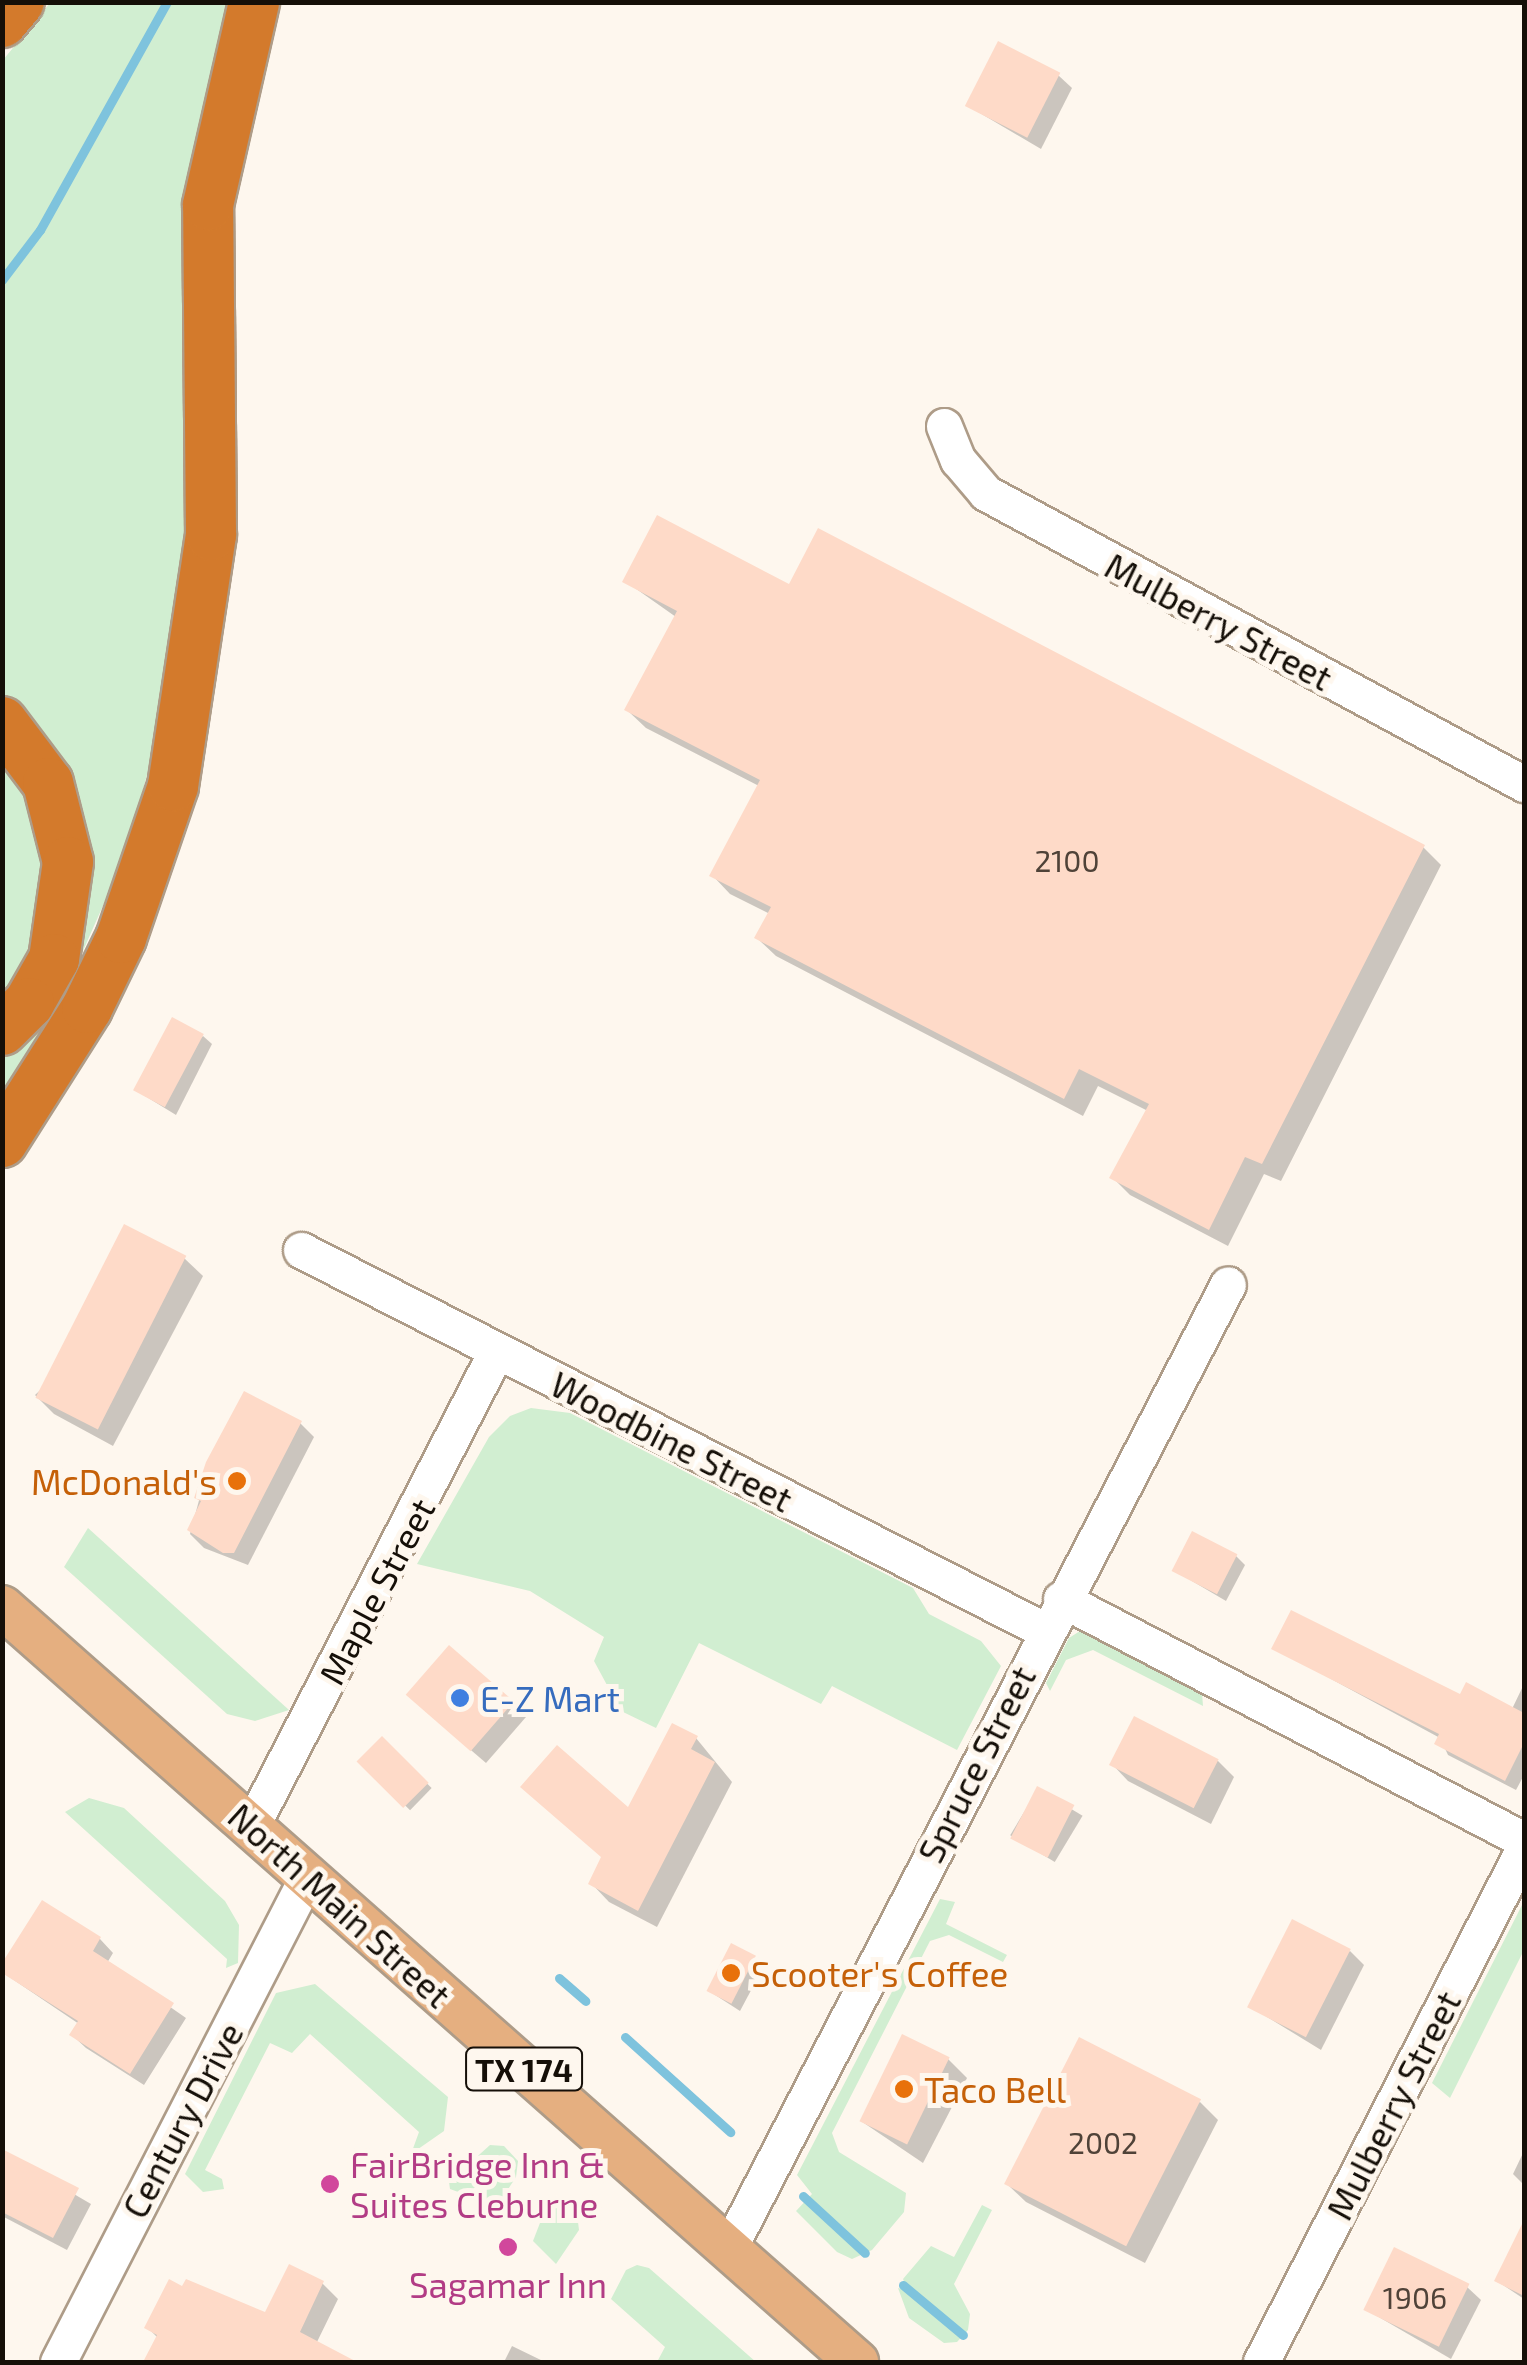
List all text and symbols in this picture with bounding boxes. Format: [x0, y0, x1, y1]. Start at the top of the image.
street label: Mulberry Street [1098, 543, 1340, 699]
house number: 2100 [1035, 842, 1099, 878]
street label: Woodbine Street [544, 1362, 800, 1520]
place label: McDonald's [31, 1460, 217, 1502]
marker: McDonald's [226, 1470, 248, 1492]
street label: Maple Street [309, 1491, 443, 1691]
street label: Spruce Street [909, 1659, 1043, 1869]
place label: E-Z Mart [480, 1677, 620, 1719]
marker: E-Z Mart [449, 1687, 471, 1709]
street label: North Main Street [220, 1794, 460, 2016]
place label: Scooter's Coffee [751, 1952, 1008, 1994]
marker: Scooter's Coffee [720, 1962, 742, 1984]
street label: Mulberry Street [1317, 1983, 1469, 2227]
street label: Century Drive [113, 2015, 251, 2225]
road number: TX 174 [464, 2042, 584, 2096]
place label: Taco Bell [924, 2068, 1066, 2110]
marker: Taco Bell [893, 2078, 915, 2100]
house number: 2002 [1068, 2124, 1138, 2160]
place label: FairBridge Inn & Suites Cleburne [350, 2143, 605, 2225]
marker: FairBridge Inn & Suites Cleburne [319, 2173, 341, 2195]
marker: Sagamar Inn [497, 2236, 519, 2258]
place label: Sagamar Inn [409, 2263, 607, 2305]
house number: 1906 [1383, 2279, 1447, 2315]

